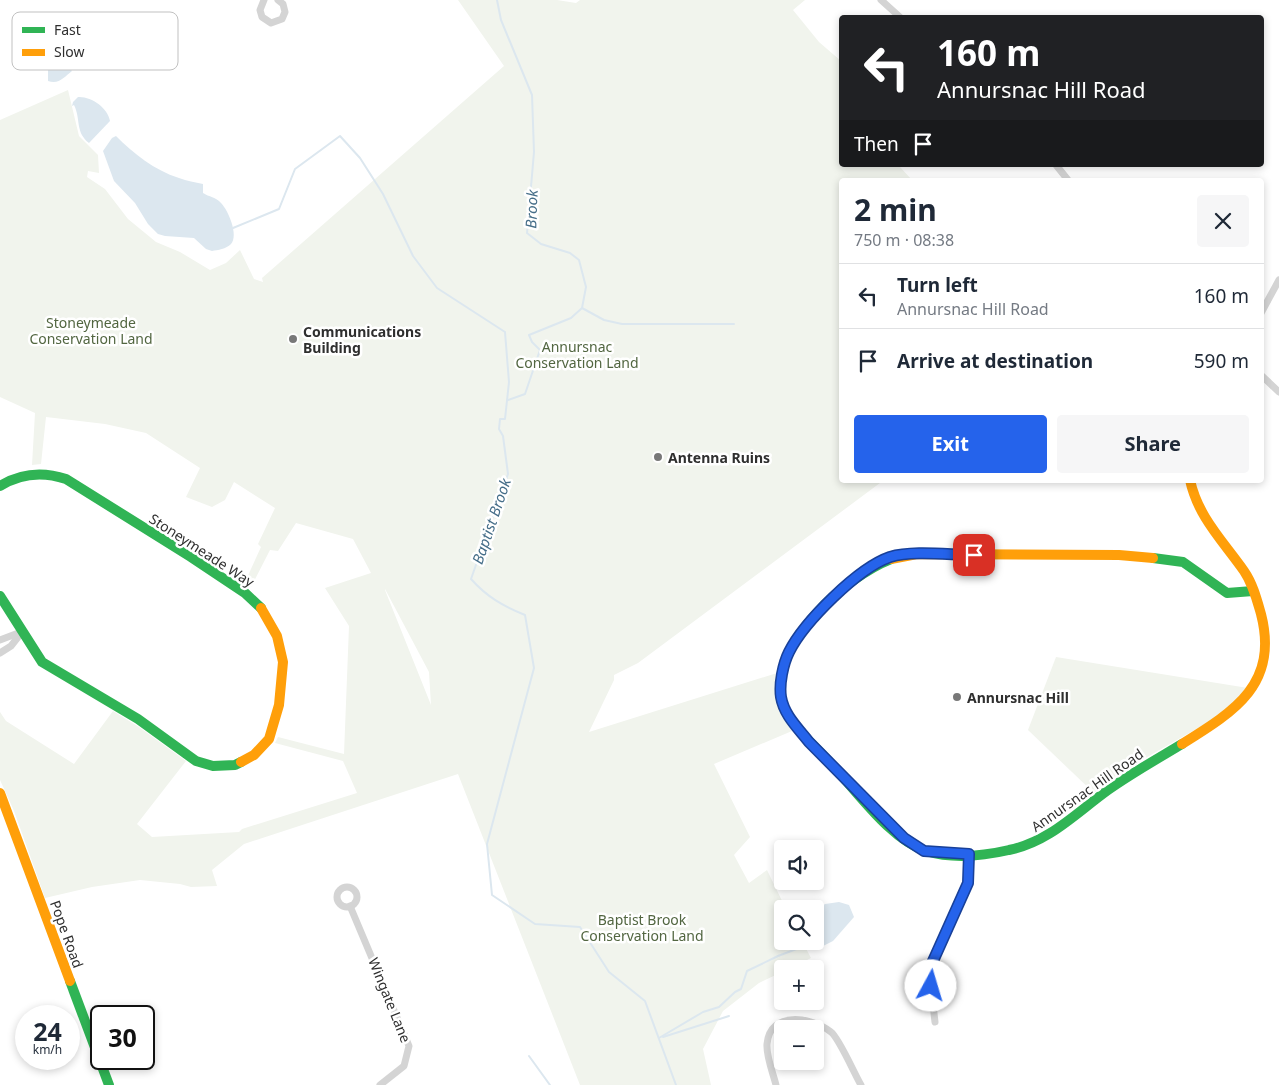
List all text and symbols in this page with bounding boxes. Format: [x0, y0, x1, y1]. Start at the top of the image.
legend [12, 12, 178, 70]
text: Fast [54, 20, 81, 39]
text: 160 m [937, 29, 1040, 76]
icon: left [854, 35, 919, 100]
text: Slow [54, 42, 85, 61]
text: Annursnac Hill Road [937, 74, 1146, 104]
icon: arrive [909, 130, 937, 158]
text: Then [854, 131, 899, 157]
water label: Brook [520, 189, 542, 229]
text: 2 min [854, 189, 937, 230]
button: close [1197, 195, 1249, 247]
text: 750 m · 08:38 [854, 229, 954, 251]
text: Turn left [897, 272, 978, 298]
icon: left [854, 282, 882, 310]
text: 160 m [1194, 283, 1249, 309]
text: Annursnac Hill Road [897, 298, 1049, 320]
park label: Stoneymeade Conservation Land [29, 313, 153, 348]
place label: Communications Building [303, 322, 421, 357]
marker: Communications Building [287, 333, 299, 345]
park label: Annursnac Conservation Land [515, 337, 639, 372]
icon: arrive [854, 347, 882, 375]
text: Arrive at destination [897, 348, 1093, 374]
text: 590 m [1194, 348, 1249, 374]
button: Exit [854, 415, 1047, 473]
button: Share [1057, 415, 1249, 473]
place label: Antenna Ruins [668, 448, 770, 467]
marker: Antenna Ruins [652, 451, 664, 463]
water label: Baptist Brook [467, 475, 515, 567]
street label: Stoneymeade Way [146, 509, 259, 591]
pin [953, 534, 995, 576]
icon: arrive [960, 541, 988, 569]
place label: Annursnac Hill [967, 688, 1069, 707]
marker: Annursnac Hill [951, 691, 963, 703]
street label: Annursnac Hill Road [1027, 744, 1147, 836]
map controls [774, 840, 824, 1070]
button: sound [774, 840, 824, 890]
street label: Pope Road [46, 898, 88, 970]
button: search [774, 900, 824, 950]
park label: Baptist Brook Conservation Land [580, 910, 704, 945]
street label: Wingate Lane [364, 955, 416, 1045]
position arrow [904, 959, 956, 1011]
button: + [774, 960, 824, 1010]
speed limit sign: 30 [90, 1005, 155, 1070]
text: 24 [33, 1014, 62, 1048]
button: − [774, 1020, 824, 1070]
text: km/h [33, 1041, 62, 1058]

